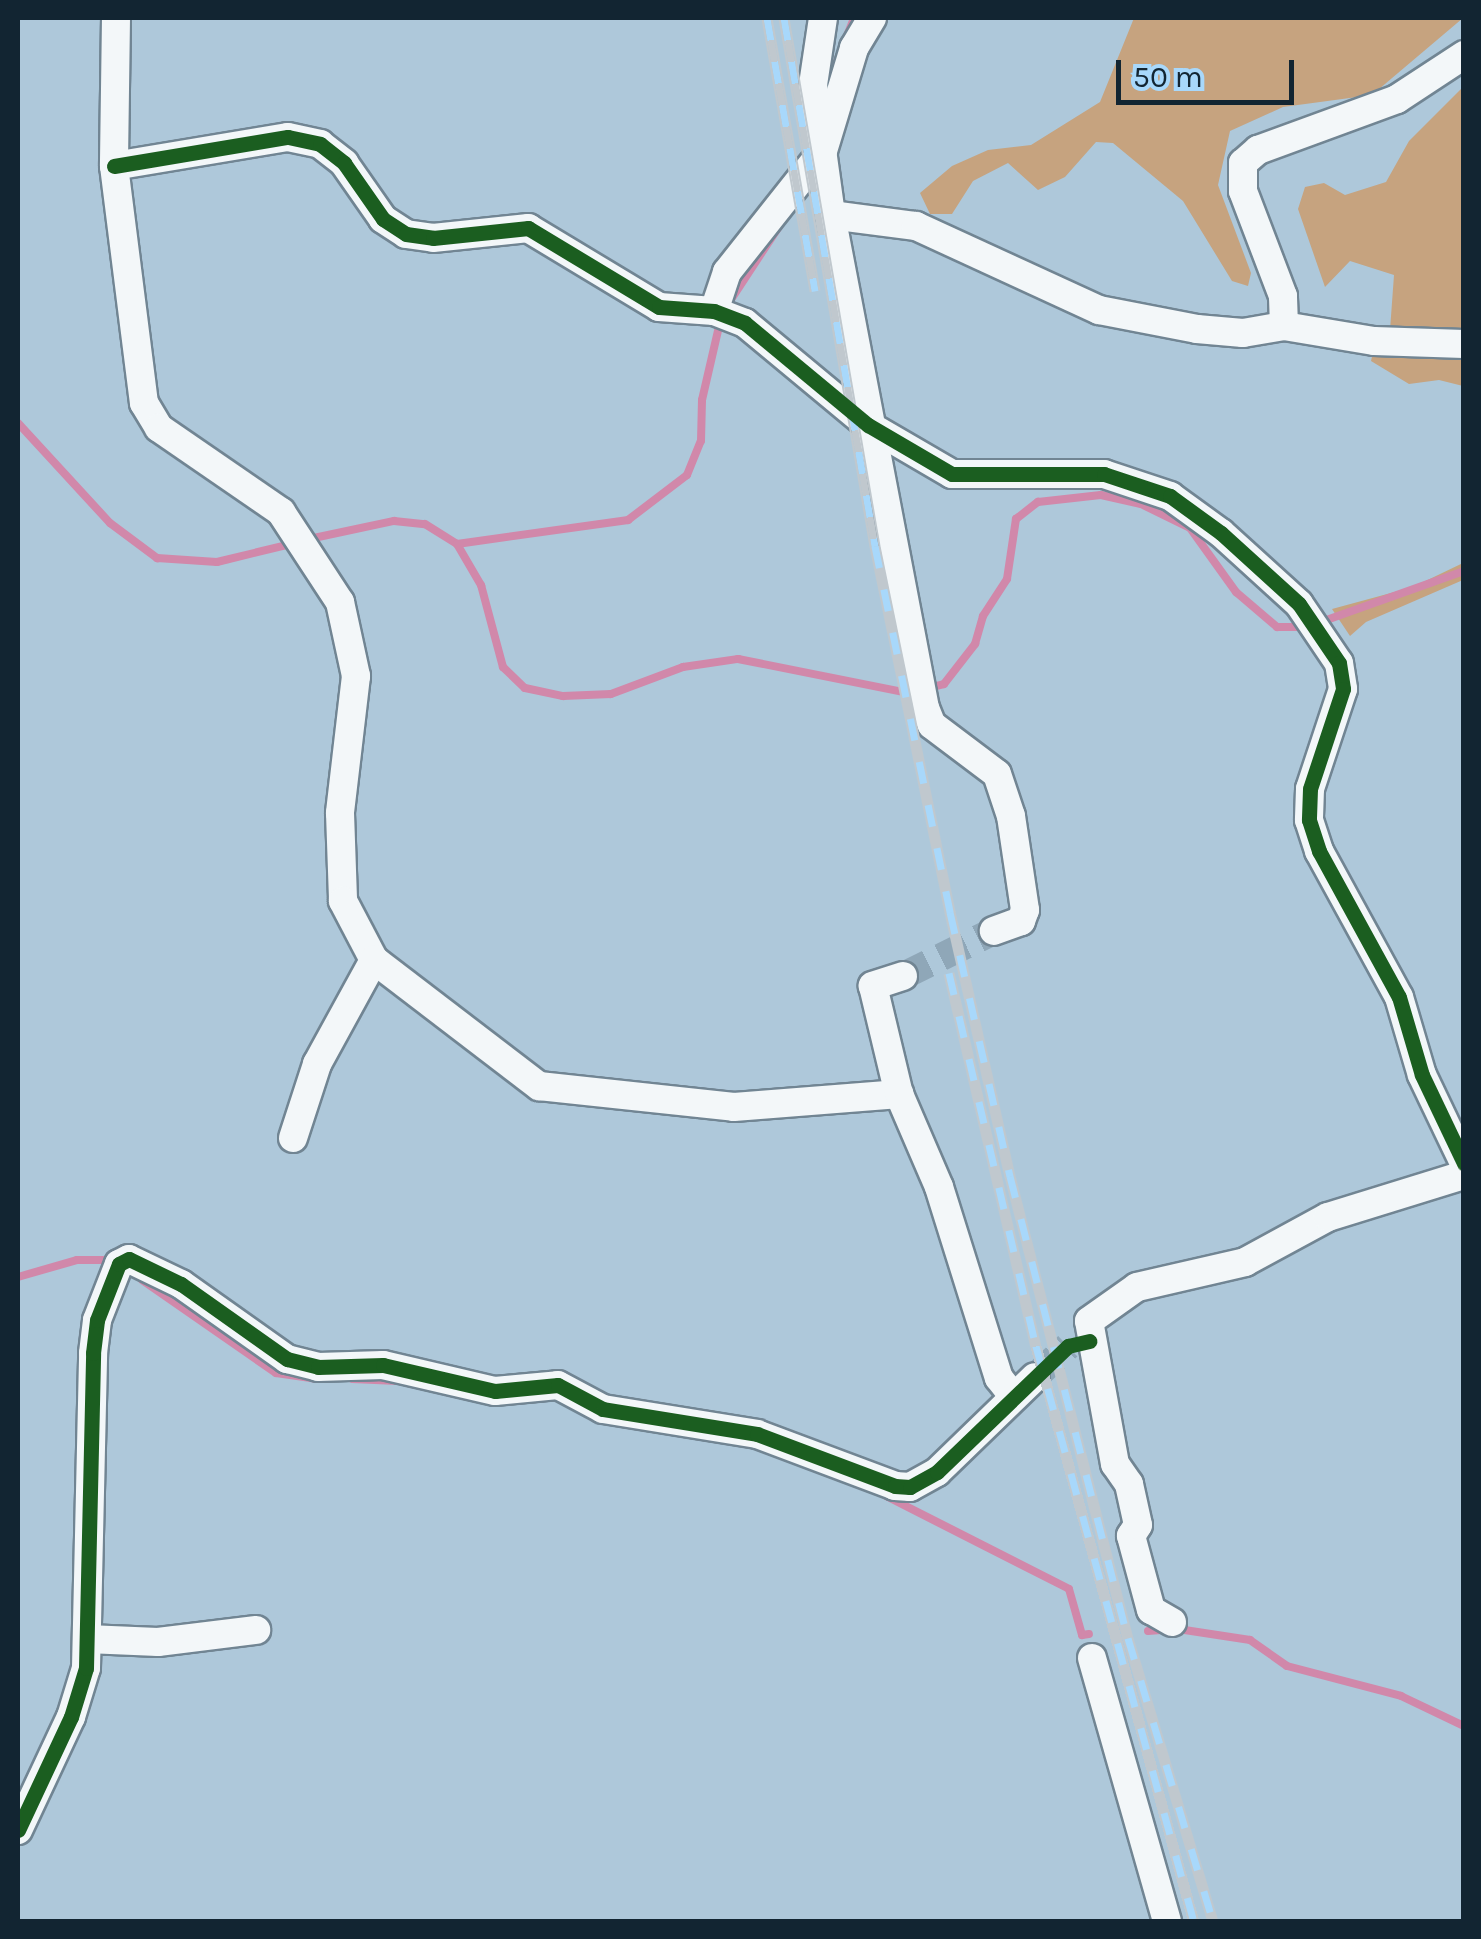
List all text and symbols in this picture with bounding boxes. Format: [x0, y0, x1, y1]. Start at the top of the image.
scale bar [1121, 40, 1298, 102]
text: 50 m [1133, 59, 1203, 95]

